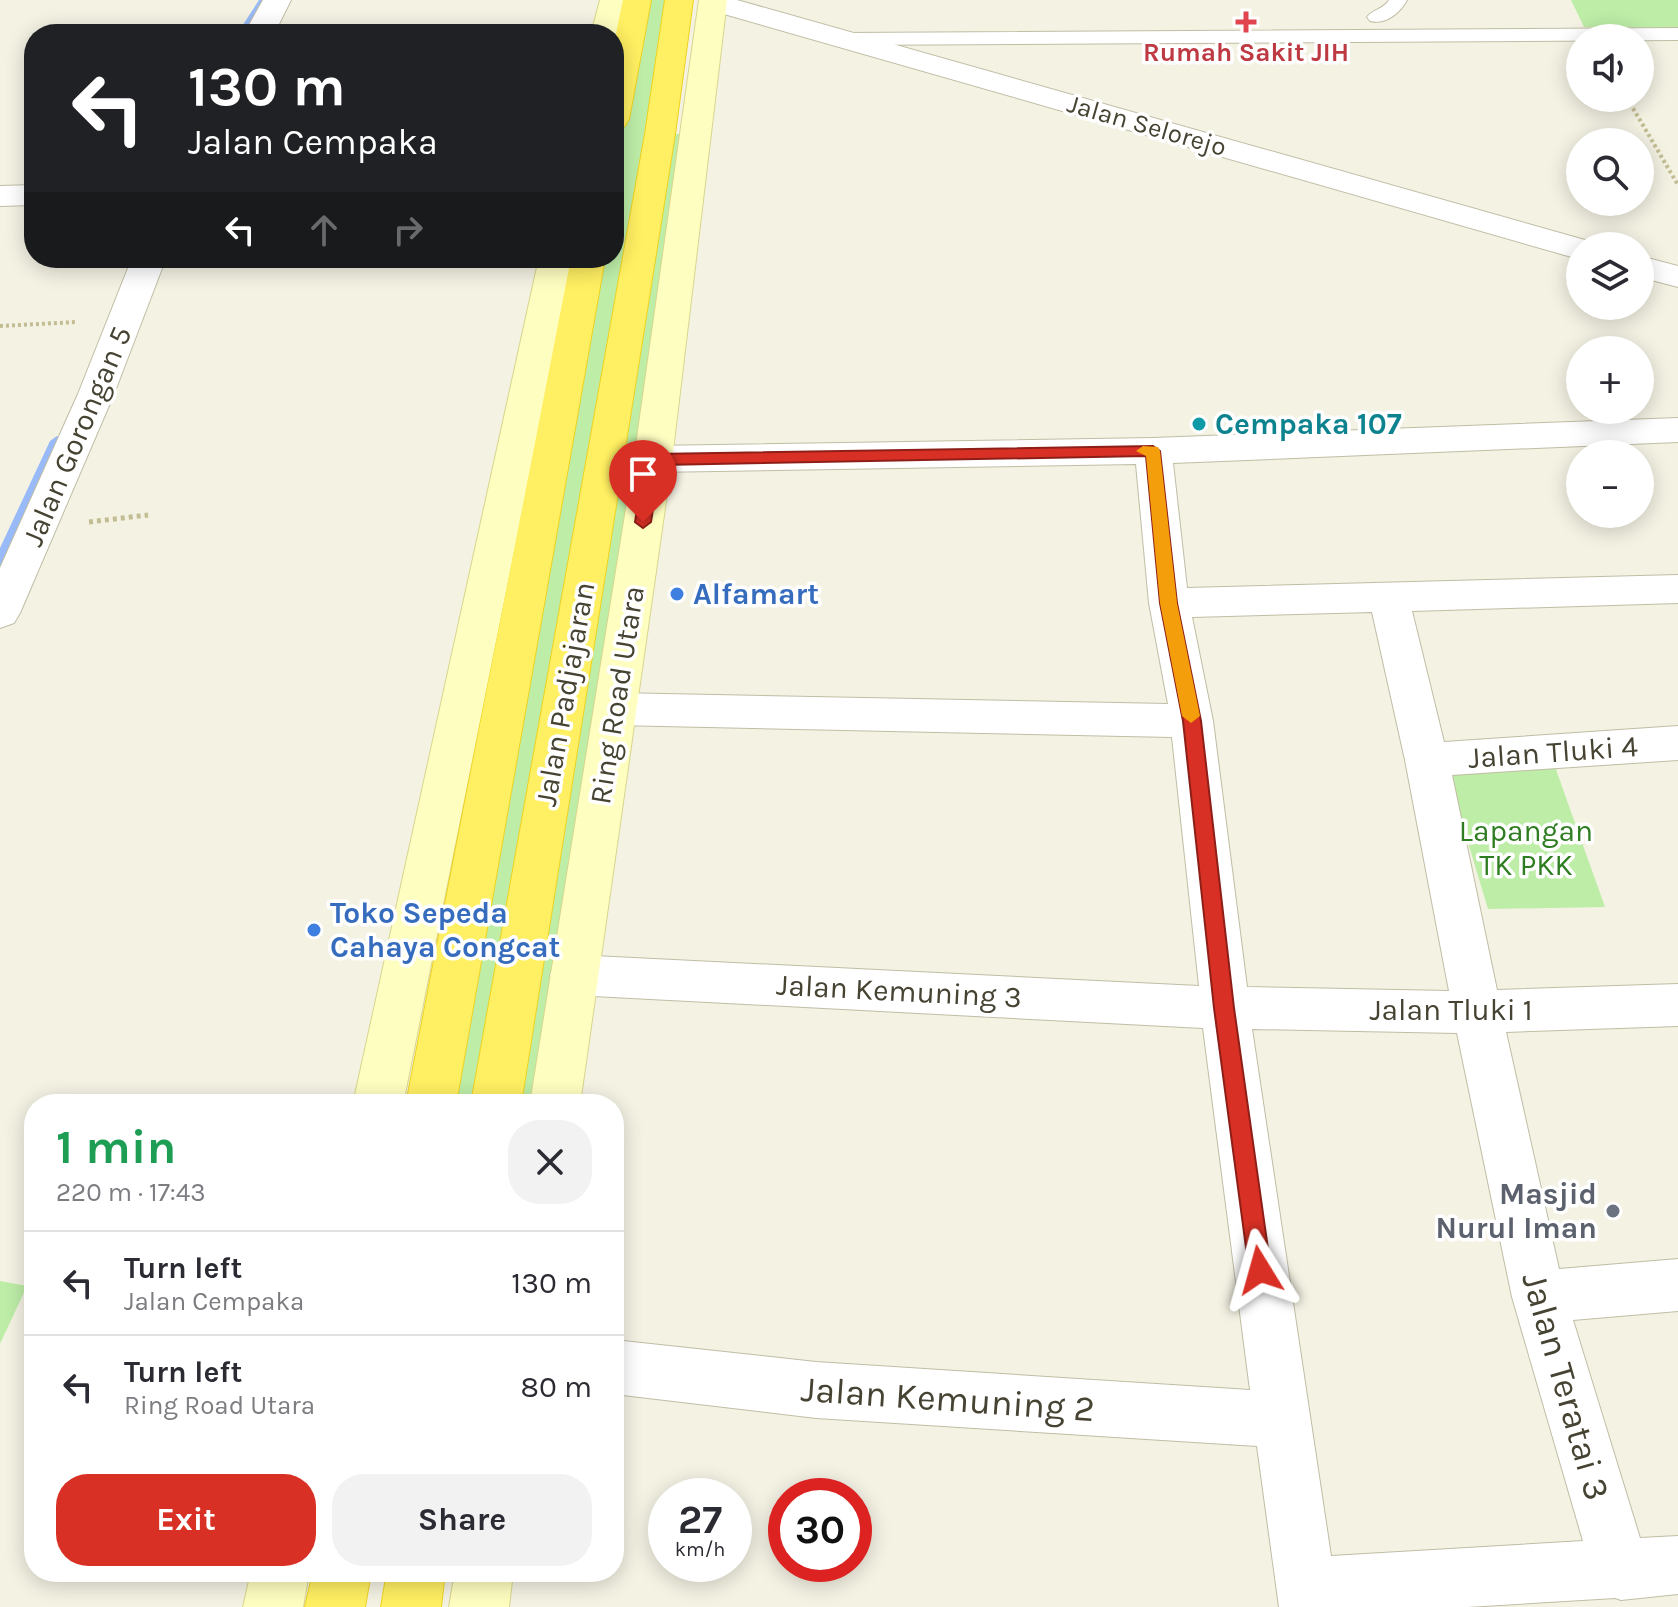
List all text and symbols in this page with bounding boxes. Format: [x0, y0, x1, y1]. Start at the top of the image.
marker: Rumah Sakit JIH [1235, 11, 1257, 33]
map controls [1566, 24, 1654, 528]
button: sound [1566, 24, 1654, 112]
place label: Rumah Sakit JIH [1143, 37, 1349, 68]
text: 130 m [188, 54, 346, 119]
icon: left [56, 56, 160, 160]
street label: Jalan Selorejo [1064, 88, 1230, 163]
text: Jalan Cempaka [188, 121, 438, 163]
button: search [1566, 128, 1654, 216]
icon: left [218, 208, 262, 252]
icon: ahead [302, 208, 346, 252]
icon: right [386, 208, 430, 252]
button: layers [1566, 232, 1654, 320]
street label: Jalan Gorongan 5 [14, 321, 140, 551]
button: + [1566, 336, 1654, 424]
place label: Cempaka 107 [1215, 406, 1402, 442]
marker: Cempaka 107 [1190, 415, 1208, 433]
pin [609, 440, 677, 522]
button: − [1566, 440, 1654, 528]
icon: arrive [621, 452, 665, 496]
place label: Alfamart [693, 576, 819, 612]
street label: Jalan Padjajaran [528, 579, 602, 809]
street label: Ring Road Utara [582, 583, 652, 807]
marker: Alfamart [668, 585, 686, 603]
street label: Jalan Tluki 4 [1467, 728, 1639, 776]
park label: Lapangan TK PKK [1459, 813, 1593, 883]
place label: Toko Sepeda Cahaya Congcat [330, 895, 561, 965]
marker: Toko Sepeda Cahaya Congcat [305, 921, 323, 939]
street label: Jalan Kemuning 3 [775, 967, 1023, 1015]
street label: Jalan Tluki 1 [1369, 992, 1533, 1028]
text: 1 min [56, 1119, 176, 1175]
button: close [508, 1120, 592, 1204]
place label: Masjid Nurul Iman [1436, 1176, 1597, 1246]
text: 220 m · 17:43 [56, 1177, 206, 1208]
marker: Masjid Nurul Iman [1604, 1202, 1622, 1220]
position arrow [1218, 1228, 1302, 1312]
text: Turn left [124, 1250, 242, 1286]
icon: left [56, 1261, 100, 1305]
text: 130 m [511, 1265, 592, 1301]
street label: Jalan Teratai 3 [1513, 1268, 1619, 1505]
text: Jalan Cempaka [124, 1286, 304, 1317]
text: Turn left [124, 1354, 242, 1390]
icon: left [56, 1365, 100, 1409]
street label: Jalan Kemuning 2 [800, 1368, 1096, 1430]
text: 80 m [521, 1369, 592, 1405]
text: Ring Road Utara [124, 1390, 315, 1421]
button: Exit [56, 1474, 316, 1566]
button: Share [332, 1474, 592, 1566]
speed limit sign: 30 [768, 1478, 872, 1582]
text: 27 [678, 1496, 722, 1543]
text: km/h [675, 1538, 725, 1561]

